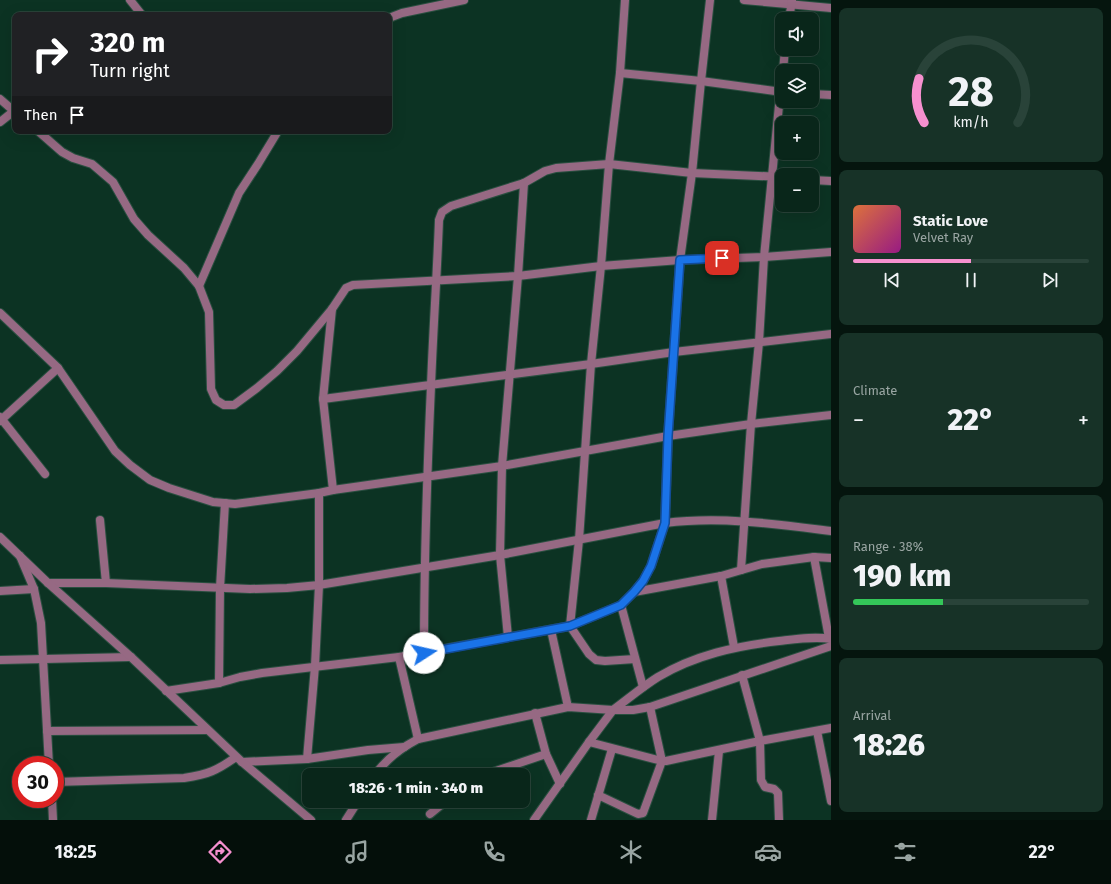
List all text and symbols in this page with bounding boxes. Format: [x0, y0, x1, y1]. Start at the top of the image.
map controls [775, 12, 819, 212]
button: sound [775, 12, 819, 56]
text: 320 m [90, 26, 165, 59]
icon: right [24, 28, 76, 80]
text: Turn right [90, 60, 170, 82]
button: layers [775, 64, 819, 108]
text: 28 [948, 67, 994, 117]
icon: arrive [66, 104, 88, 126]
text: Then [24, 106, 58, 124]
text: km/h [953, 114, 989, 131]
button: + [775, 116, 819, 160]
button: − [775, 168, 819, 212]
text: Static Love [913, 212, 988, 230]
text: Velvet Ray [913, 230, 973, 245]
pin [705, 241, 739, 275]
icon: arrive [711, 247, 733, 269]
icon: previous [881, 269, 903, 291]
icon: pause [960, 269, 982, 291]
icon: next [1039, 269, 1061, 291]
text: Climate [853, 383, 897, 398]
text: 22° [948, 402, 995, 438]
text: − [853, 407, 864, 434]
text: + [1078, 407, 1089, 434]
text: Range · 38% [853, 539, 923, 554]
text: 190 km [853, 558, 951, 594]
position arrow [403, 632, 445, 674]
text: Arrival [853, 708, 891, 723]
text: 18:26 [853, 727, 925, 763]
speed limit sign: 30 [12, 756, 64, 808]
text: 18:26 · 1 min · 340 m [349, 779, 483, 797]
icon: directions [206, 838, 234, 866]
icon: music [343, 838, 371, 866]
icon: phone [480, 838, 508, 866]
icon: climate [617, 838, 645, 866]
icon: car [754, 838, 782, 866]
icon: filters [891, 838, 919, 866]
text: 18:25 [55, 841, 97, 863]
text: 22° [1028, 841, 1056, 863]

